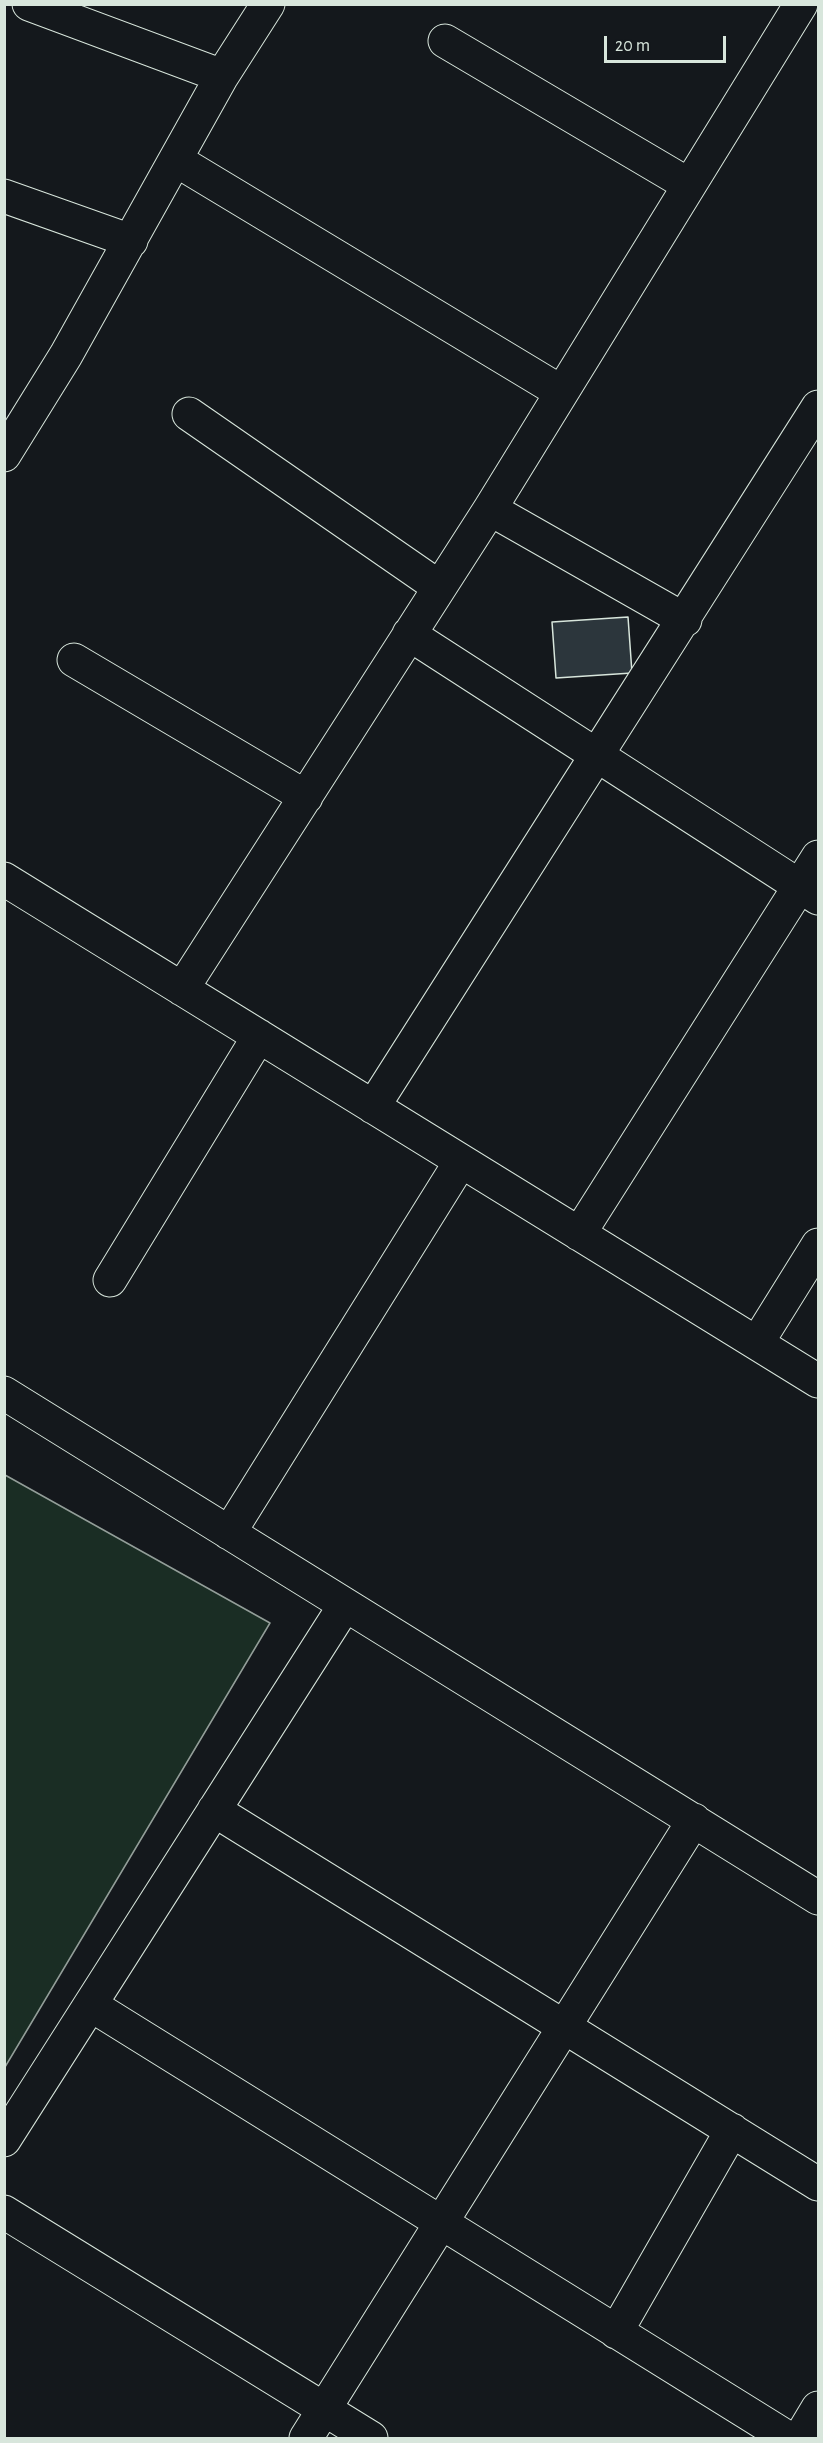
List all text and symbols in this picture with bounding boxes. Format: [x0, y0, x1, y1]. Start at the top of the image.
scale bar [607, 24, 728, 62]
text: 20 m [615, 37, 650, 55]

